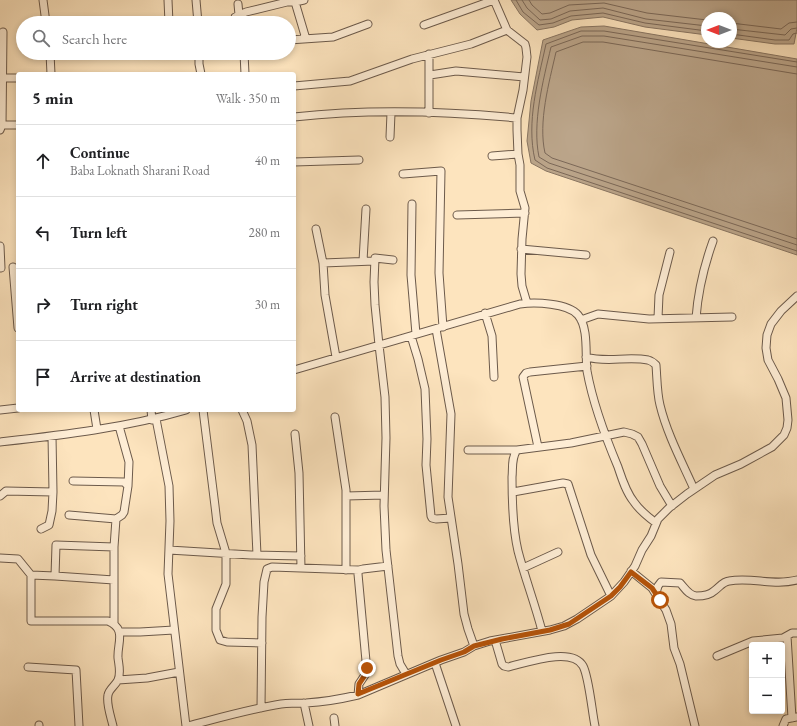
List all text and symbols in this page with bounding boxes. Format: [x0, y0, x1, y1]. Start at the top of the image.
north arrow [701, 12, 737, 48]
search box [16, 16, 296, 60]
icon: search [30, 27, 52, 49]
text: Search here [62, 29, 127, 48]
text: 5 min [32, 87, 73, 109]
text: Walk · 350 m [216, 90, 280, 107]
text: Continue [70, 143, 130, 162]
icon: ahead [32, 150, 54, 172]
text: 40 m [255, 152, 280, 169]
text: Baba Loknath Sharani Road [70, 162, 210, 179]
icon: left [32, 222, 54, 244]
text: Turn left [70, 223, 127, 242]
text: 280 m [249, 224, 280, 241]
icon: right [32, 294, 54, 316]
text: Turn right [70, 295, 138, 314]
text: 30 m [255, 296, 280, 313]
icon: arrive [32, 366, 54, 388]
text: Arrive at destination [70, 367, 201, 386]
route start [651, 591, 669, 609]
map controls [749, 642, 785, 714]
button: + [749, 642, 785, 678]
route end [358, 659, 376, 677]
button: − [749, 678, 785, 714]

